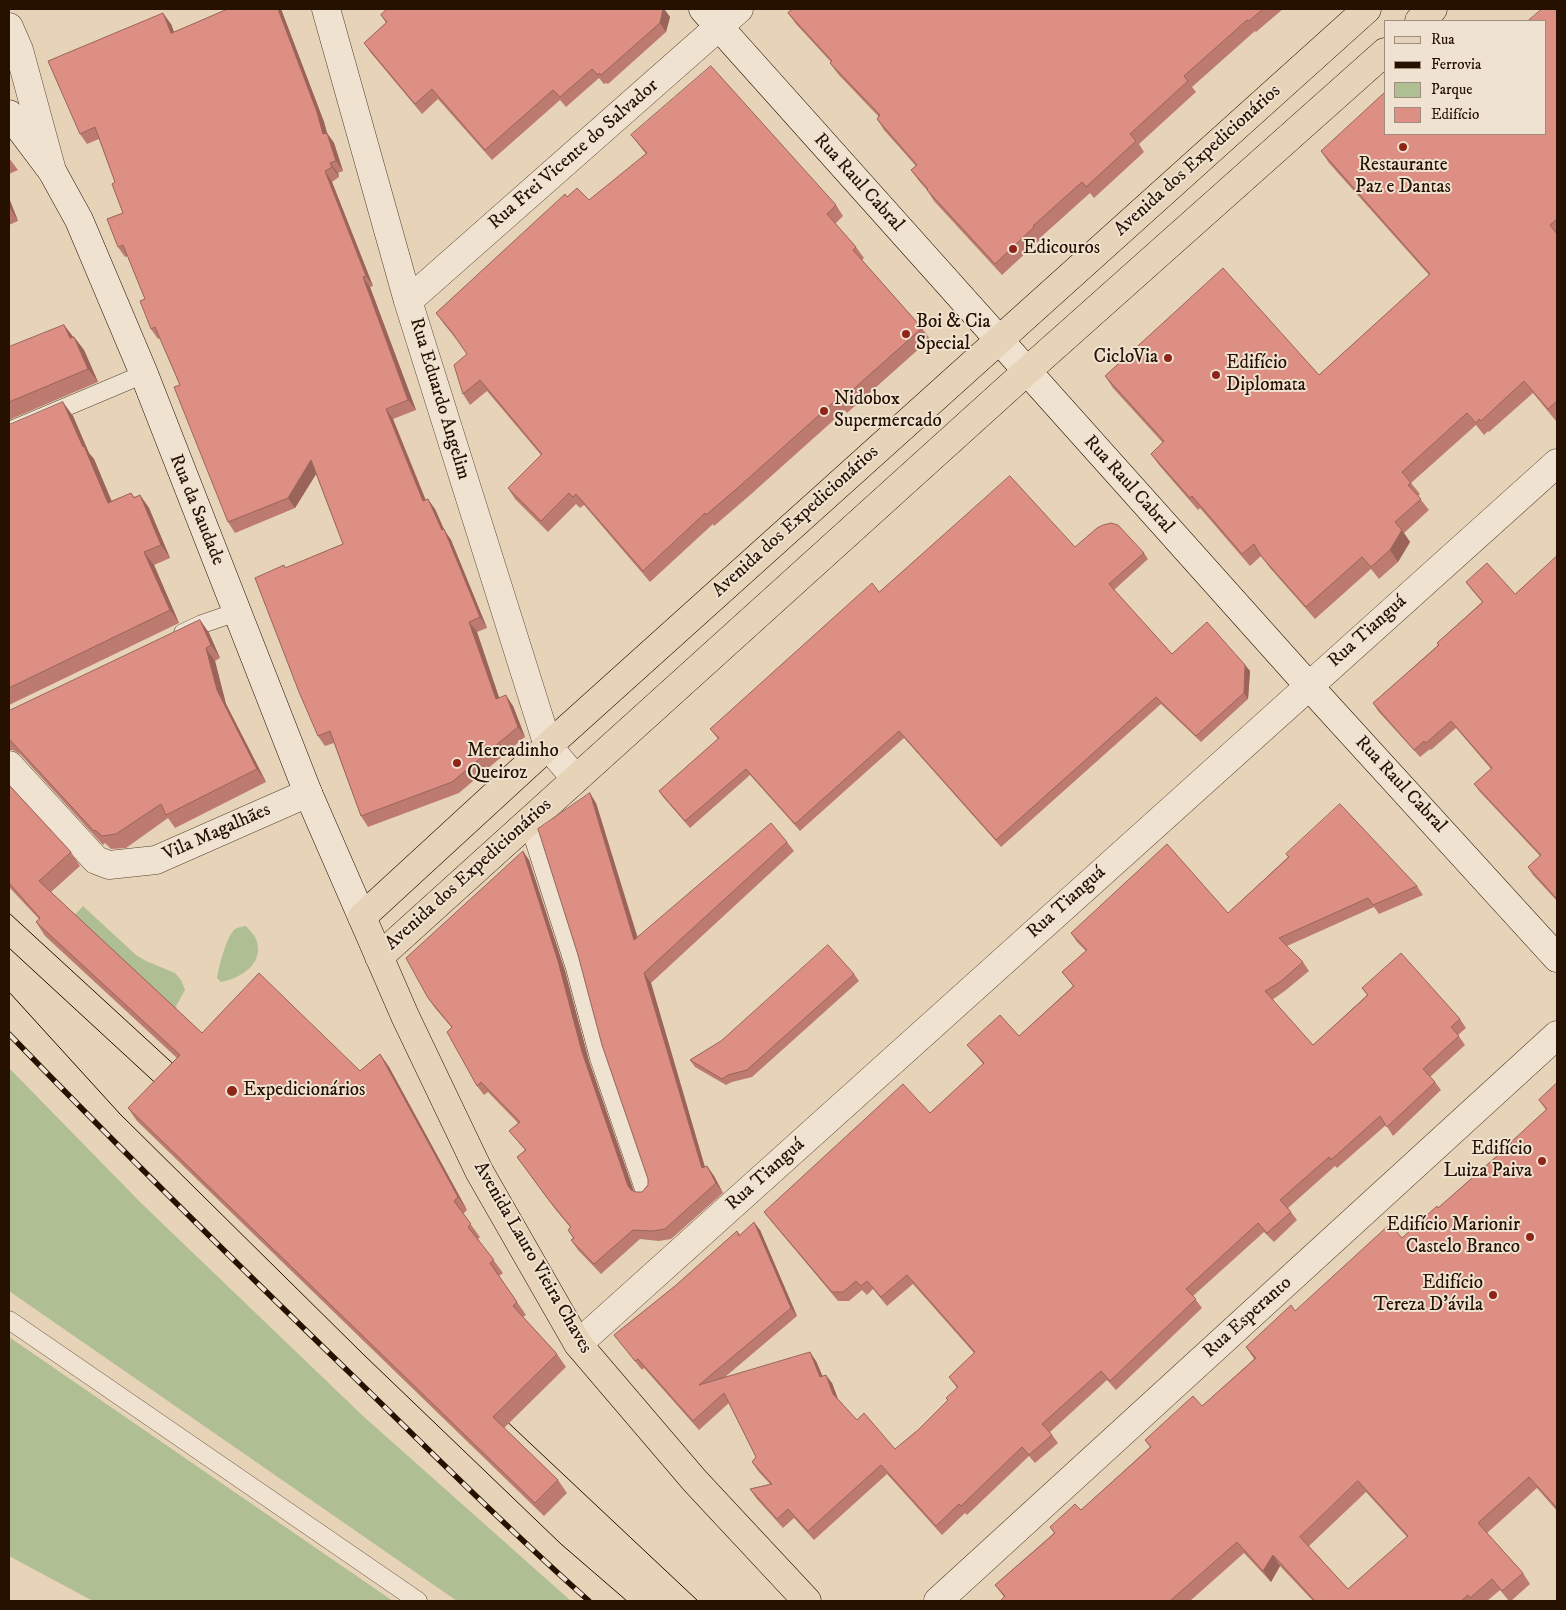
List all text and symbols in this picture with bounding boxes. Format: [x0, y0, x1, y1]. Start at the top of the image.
legend [1384, 20, 1546, 135]
text: Rua [1431, 30, 1455, 49]
text: Ferrovia [1431, 55, 1481, 74]
street label: Rua Frei Vicente do Salvador [484, 75, 664, 235]
street label: Avenida dos Expedicionários [1110, 80, 1286, 242]
text: Parque [1431, 80, 1472, 99]
text: Edifício [1431, 105, 1479, 124]
street label: Rua Raul Cabral [808, 129, 908, 237]
marker: Restaurante Paz e Dantas [1397, 141, 1409, 153]
place label: Restaurante Paz e Dantas [1355, 155, 1451, 199]
place label: Edicouros [1023, 238, 1100, 260]
marker: Edicouros [1007, 243, 1019, 255]
place label: Boi & Cia Special [916, 312, 990, 356]
street label: Rua Eduardo Angelim [404, 315, 474, 483]
marker: Boi & Cia Special [900, 328, 912, 340]
place label: CicloVia [1094, 347, 1158, 369]
marker: CicloVia [1162, 352, 1174, 364]
place label: Edifício Diplomata [1226, 353, 1306, 397]
marker: Edifício Diplomata [1210, 369, 1222, 381]
place label: Nidobox Supermercado [834, 389, 942, 433]
marker: Nidobox Supermercado [818, 405, 830, 417]
street label: Rua Raul Cabral [1078, 431, 1178, 539]
street label: Avenida dos Expedicionários [708, 441, 884, 603]
street label: Rua da Saudade [163, 451, 229, 569]
street label: Rua Tianguá [1324, 591, 1412, 673]
street label: Rua Raul Cabral [1349, 732, 1451, 838]
place label: Mercadinho Queiroz [467, 741, 559, 785]
marker: Mercadinho Queiroz [451, 757, 463, 769]
street label: Avenida dos Expedicionários [381, 794, 557, 956]
street label: Vila Magalhães [160, 799, 274, 867]
street label: Rua Tianguá [1023, 862, 1111, 944]
place label: Expedicionários [243, 1080, 365, 1102]
marker: Expedicionários [225, 1084, 239, 1098]
street label: Rua Tianguá [722, 1134, 810, 1216]
place label: Edifício Luiza Paiva [1443, 1139, 1532, 1183]
marker: Edifício Luiza Paiva [1536, 1155, 1548, 1167]
street label: Avenida Lauro Vieira Chaves [468, 1158, 596, 1358]
place label: Edifício Marionir Castelo Branco [1386, 1215, 1520, 1259]
marker: Edifício Marionir Castelo Branco [1524, 1231, 1536, 1243]
street label: Rua Esperanto [1199, 1272, 1297, 1364]
place label: Edifício Tereza D'ávila [1373, 1273, 1483, 1317]
marker: Edifício Tereza D'ávila [1487, 1289, 1499, 1301]

